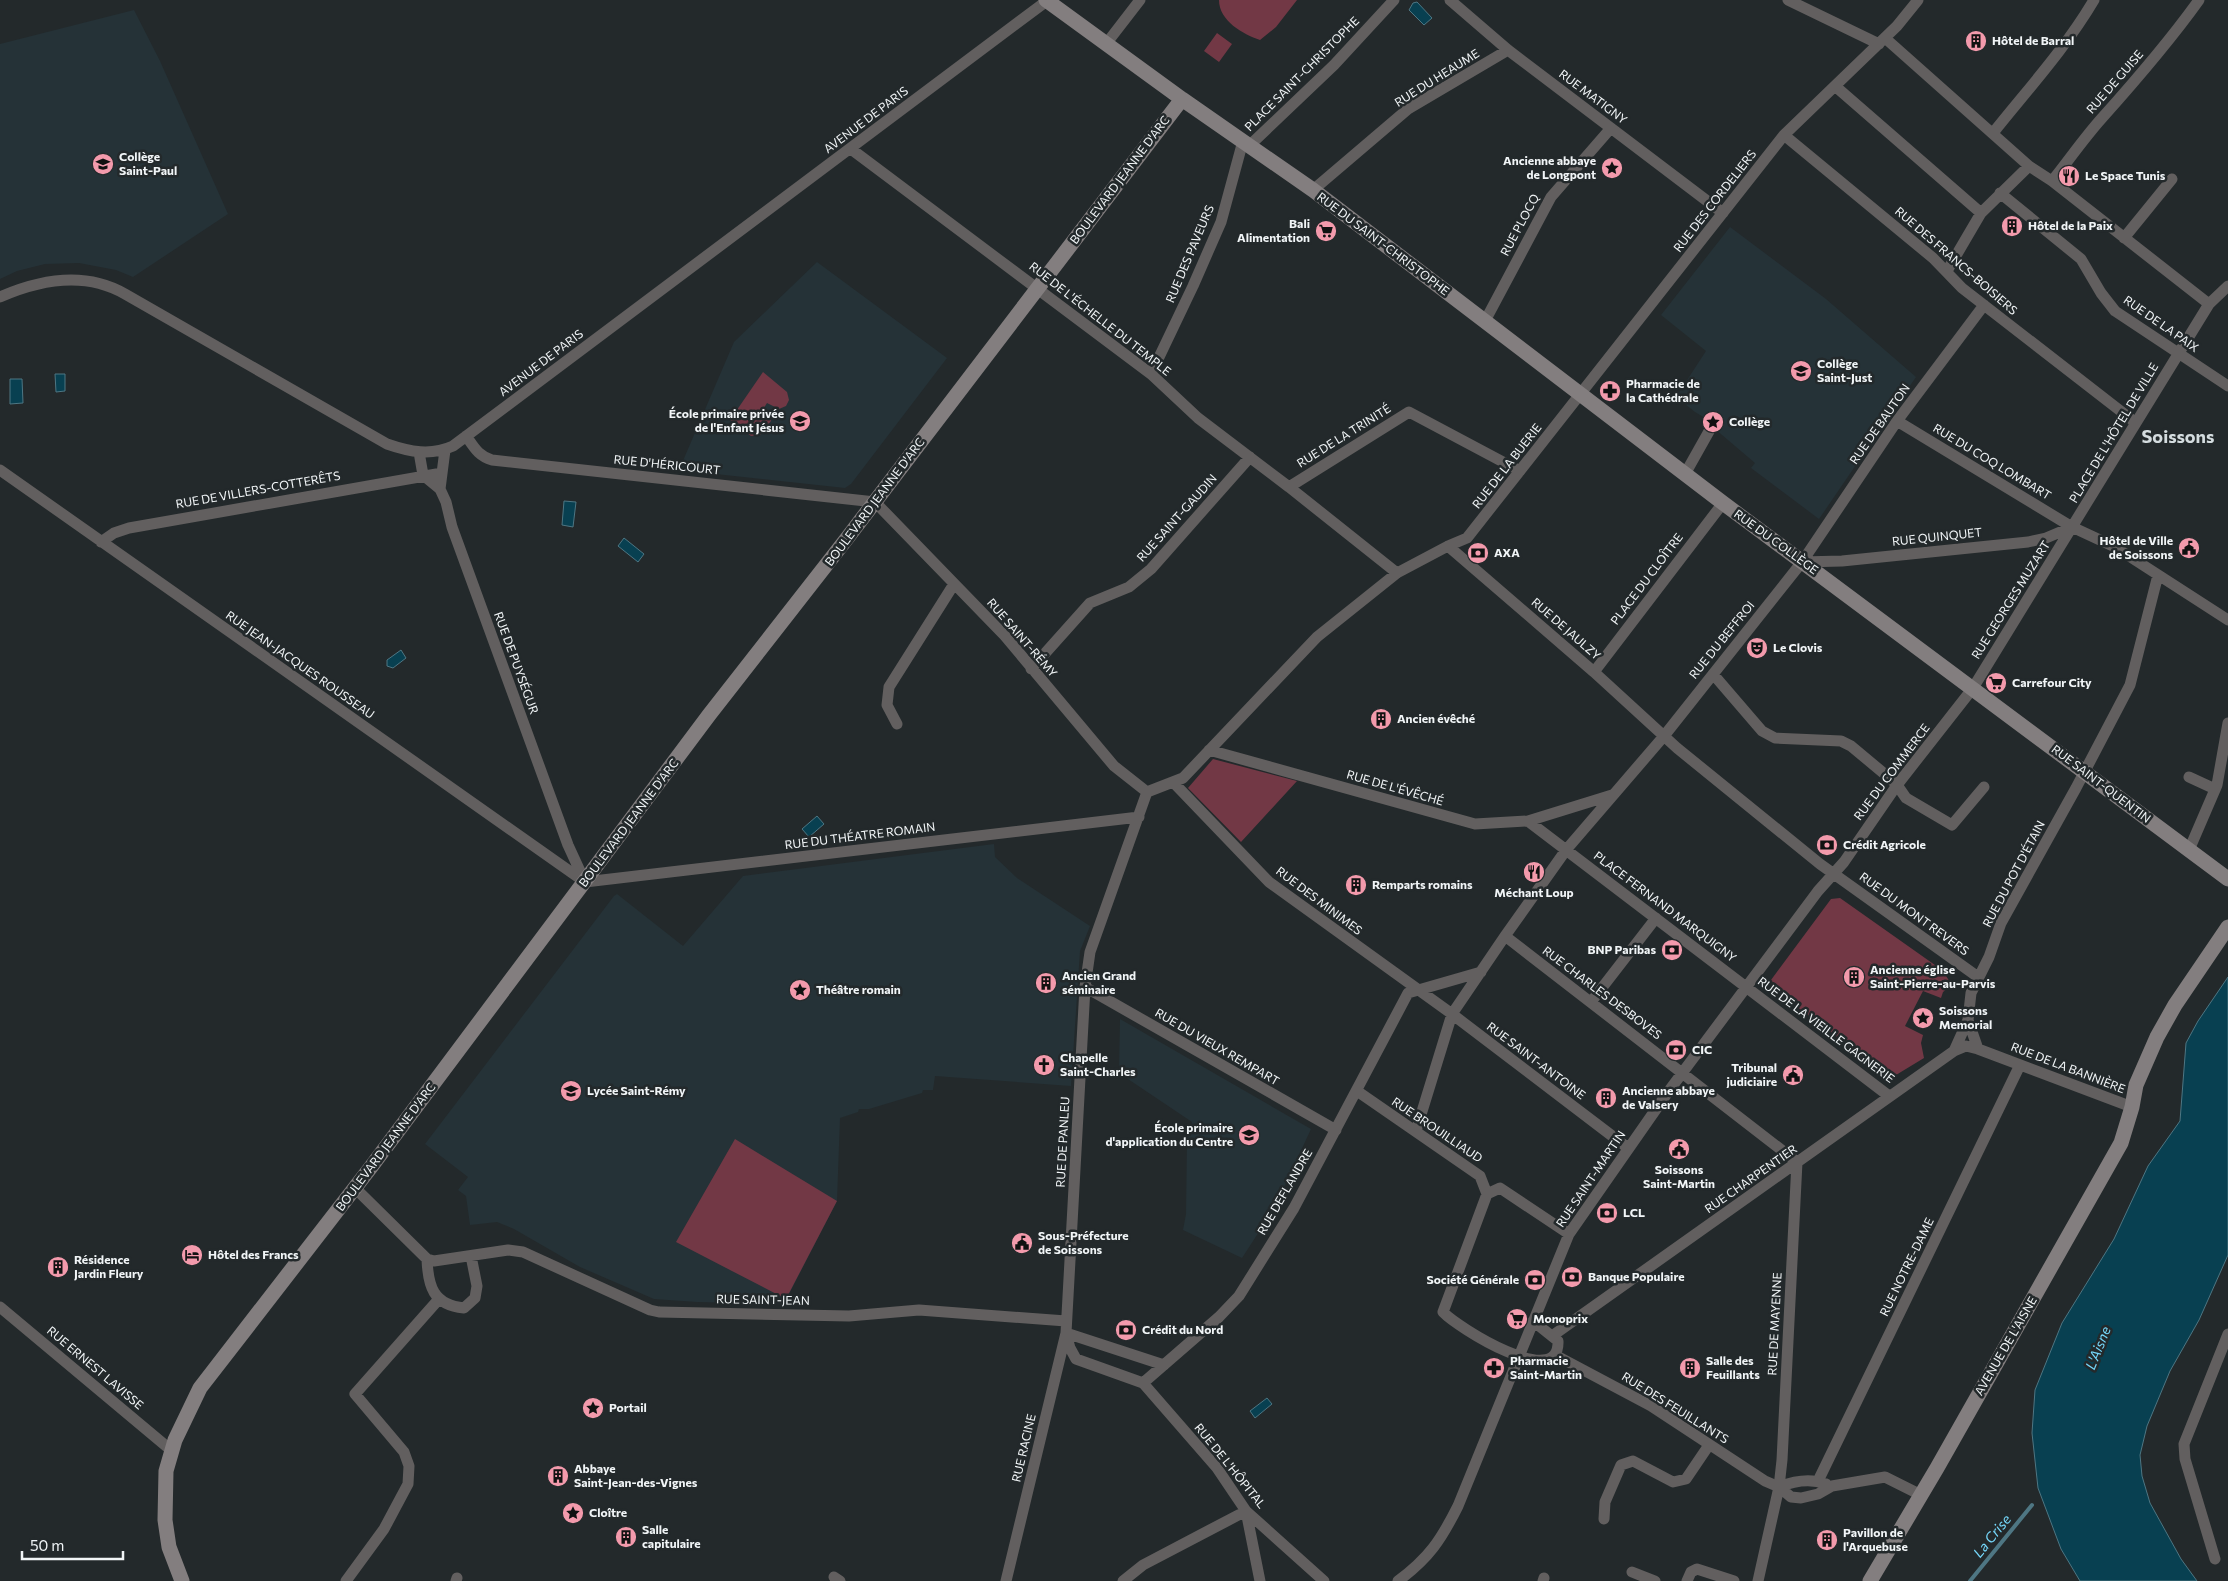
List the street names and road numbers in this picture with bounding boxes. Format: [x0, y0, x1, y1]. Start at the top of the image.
street label: PLACE SAINT-CHRISTOPHE [1241, 13, 1361, 133]
street label: RUE DU HEAUME [1392, 45, 1481, 109]
street label: RUE DE GUISE [2083, 47, 2146, 116]
street label: RUE MATIGNY [1557, 66, 1630, 126]
street label: AVENUE DE PARIS [821, 83, 910, 155]
street label: BOULEVARD JEANNE D'ARC [1067, 113, 1173, 247]
street label: RUE DES CORDELIERS [1670, 147, 1758, 254]
street label: RUE DU SAINT-CHRISTOPHE [1315, 189, 1452, 298]
street label: RUE PLOCQ [1497, 191, 1541, 258]
street label: RUE DES PAVEURS [1162, 203, 1216, 305]
street label: RUE DES FRANCS-BOISIERS [1893, 203, 2021, 317]
street label: RUE DE L'ÉCHELLE DU TEMPLE [1027, 259, 1174, 378]
street label: RUE DE LA PAIX [2121, 292, 2202, 354]
street label: AVENUE DE PARIS [496, 326, 585, 398]
street label: PLACE DE L'HÔTEL DE VILLE [2066, 360, 2161, 505]
street label: RUE DE BAUTON [1846, 381, 1912, 466]
street label: RUE DE LA TRINITÉ [1294, 401, 1393, 470]
street label: RUE DE LA BUERIE [1469, 420, 1544, 511]
street label: RUE DU COQ LOMBART [1931, 420, 2054, 502]
street label: BOULEVARD JEANNE D'ARC [822, 435, 928, 569]
street label: RUE D'HÉRICOURT [613, 451, 721, 477]
street label: RUE DE VILLERS-COTTERÊTS [174, 468, 341, 510]
street label: RUE SAINT-GAUDIN [1133, 471, 1219, 564]
street label: RUE DU COLLÈGE [1732, 506, 1821, 576]
street label: RUE QUINQUET [1891, 524, 1983, 548]
street label: PLACE DU CLOÎTRE [1607, 530, 1685, 627]
street label: RUE GEORGES MUZART [1968, 538, 2052, 661]
street label: RUE DE JAULZY [1529, 594, 1604, 663]
street label: RUE SAINT-RÉMY [985, 595, 1061, 680]
street label: RUE DU BEFFROI [1686, 598, 1757, 681]
street label: RUE JEAN-JACQUES ROUSSEAU [223, 607, 377, 722]
street label: RUE DE PUYSÉGUR [492, 610, 542, 716]
street label: RUE DU COMMERCE [1850, 720, 1932, 822]
street label: RUE SAINT-QUENTIN [2049, 741, 2154, 825]
street label: BOULEVARD JEANNE D'ARC [576, 756, 682, 890]
street label: RUE DE L'ÉVÊCHÉ [1345, 766, 1445, 808]
street label: RUE DU POT D'ÉTAIN [1979, 818, 2047, 929]
street label: RUE DU THÉATRE ROMAIN [784, 819, 936, 851]
street label: PLACE FERNAND MARQUIGNY [1592, 848, 1740, 964]
street label: RUE DES MINIMES [1274, 863, 1365, 937]
street label: RUE DU MONT REVERS [1857, 869, 1972, 958]
street label: RUE CHARLES DESBOVES [1540, 943, 1665, 1042]
street label: RUE DE LA VIEILLE GAGNERIE [1756, 973, 1898, 1085]
street label: RUE DU VIEUX REMPART [1153, 1005, 1282, 1088]
street label: RUE SAINT-ANTOINE [1485, 1019, 1589, 1102]
street label: RUE DE LA BANNIÈRE [2009, 1039, 2128, 1095]
street label: BOULEVARD JEANNE D'ARC [333, 1080, 439, 1214]
street label: RUE BROUILLIAUD [1390, 1094, 1486, 1165]
street label: RUE DE PANLEU [1053, 1096, 1071, 1188]
street label: RUE SAINT-MARTIN [1553, 1128, 1628, 1229]
street label: RUE CHARPENTIER [1702, 1141, 1799, 1215]
street label: RUE DEFLANDRE [1254, 1146, 1314, 1237]
street label: RUE NOTRE-DAME [1876, 1215, 1936, 1318]
street label: RUE DE MAYENNE [1764, 1272, 1784, 1376]
street label: RUE SAINT-JEAN [716, 1291, 810, 1308]
street label: AVENUE DE L'AISNE [1971, 1294, 2039, 1397]
street label: RUE ERNEST LAVISSE [45, 1323, 147, 1412]
street label: RUE DES FEUILLANTS [1620, 1369, 1731, 1446]
street label: RUE RACINE [1008, 1412, 1038, 1483]
street label: RUE DE L'HÔPITAL [1192, 1420, 1269, 1511]

